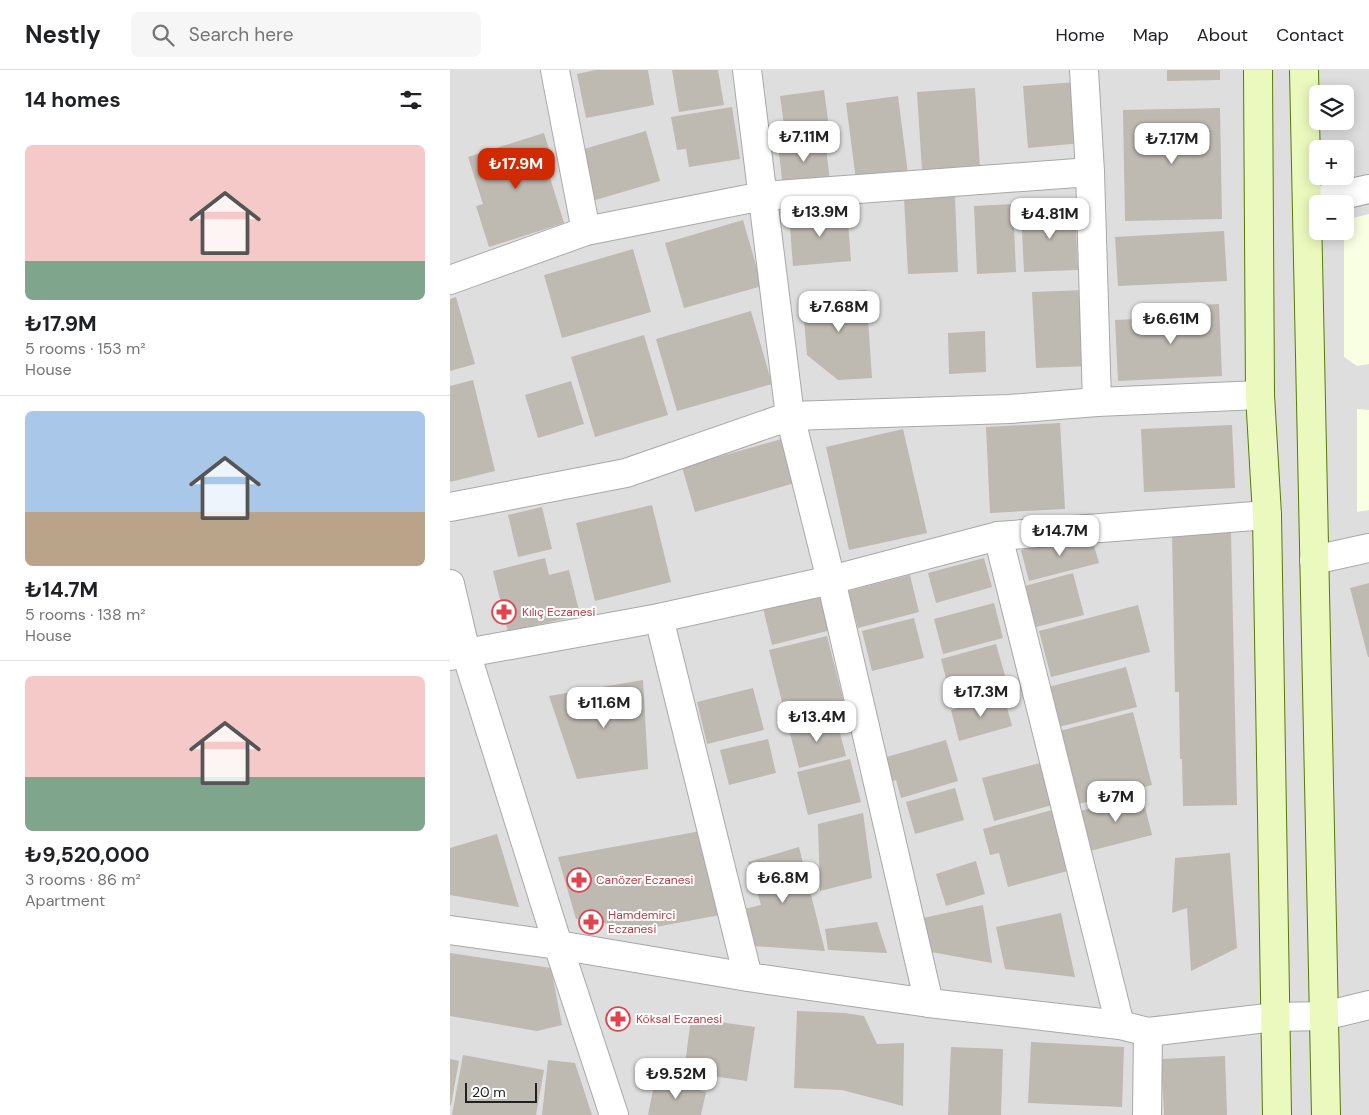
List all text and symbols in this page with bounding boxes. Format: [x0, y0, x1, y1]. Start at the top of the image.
search box [131, 12, 481, 57]
text: Nestly [25, 19, 101, 50]
icon: search [149, 21, 177, 49]
text: Search here [189, 22, 294, 47]
text: Home [1055, 23, 1105, 47]
text: Map [1133, 23, 1169, 47]
text: About [1197, 23, 1248, 47]
text: Contact [1276, 23, 1344, 47]
map controls [1309, 85, 1354, 240]
button: layers [1309, 85, 1354, 130]
text: 14 homes [25, 86, 121, 114]
icon: filters [397, 86, 425, 114]
pin: ₺7.11M [763, 121, 845, 163]
pin: ₺7.17M [1131, 122, 1213, 165]
text: ₺7.11M [779, 126, 829, 147]
text: ₺7.17M [1146, 128, 1198, 149]
button: + [1309, 140, 1354, 185]
pin: ₺17.9M [475, 148, 557, 190]
text: ₺17.9M [489, 153, 543, 174]
icon: home [180, 178, 270, 268]
button: − [1309, 195, 1354, 240]
pin: ₺13.9M [779, 196, 861, 238]
pin: ₺4.81M [1009, 198, 1091, 240]
text: ₺13.9M [792, 201, 848, 222]
text: ₺4.81M [1021, 203, 1079, 224]
pin: ₺7.68M [798, 290, 880, 333]
text: ₺7.68M [810, 296, 868, 317]
pin: ₺6.61M [1130, 302, 1212, 345]
text: ₺6.61M [1143, 308, 1199, 329]
text: ₺17.9M [25, 310, 97, 338]
text: 5 rooms · 153 m² [25, 338, 146, 359]
text: House [25, 359, 72, 380]
icon: home [180, 443, 270, 533]
pin: ₺14.7M [1019, 514, 1101, 557]
text: ₺14.7M [1032, 520, 1088, 541]
text: ₺14.7M [25, 576, 98, 604]
pharmacy icon: Kılıç Eczanesi [491, 599, 517, 625]
text: 5 rooms · 138 m² [25, 604, 146, 625]
place label: Kılıç Eczanesi [522, 604, 595, 620]
text: House [25, 625, 72, 646]
pin: ₺17.3M [940, 676, 1022, 718]
text: ₺17.3M [954, 681, 1008, 702]
pin: ₺11.6M [563, 686, 645, 729]
text: ₺11.6M [578, 692, 630, 713]
pin: ₺13.4M [776, 700, 858, 743]
text: ₺13.4M [788, 706, 846, 727]
icon: home [180, 708, 270, 798]
pin: ₺7M [1092, 780, 1140, 823]
text: ₺7M [1098, 786, 1134, 807]
text: ₺9,520,000 [25, 841, 149, 869]
pin: ₺6.8M [748, 862, 818, 904]
pharmacy icon: Canözer Eczanesi [566, 867, 592, 893]
text: ₺6.8M [757, 867, 809, 888]
text: 3 rooms · 86 m² [25, 869, 141, 890]
place label: Canözer Eczanesi [596, 872, 693, 888]
text: Apartment [25, 890, 105, 911]
place label: Hamdemirci Eczanesi [608, 907, 675, 937]
pharmacy icon: Hamdemirci Eczanesi [578, 909, 604, 935]
pharmacy icon: Köksal Eczanesi [605, 1006, 631, 1032]
place label: Köksal Eczanesi [636, 1011, 722, 1027]
pin: ₺9.52M [635, 1058, 717, 1100]
text: ₺9.52M [646, 1063, 706, 1084]
scale bar [465, 1080, 538, 1103]
text: 20 m [472, 1083, 506, 1101]

